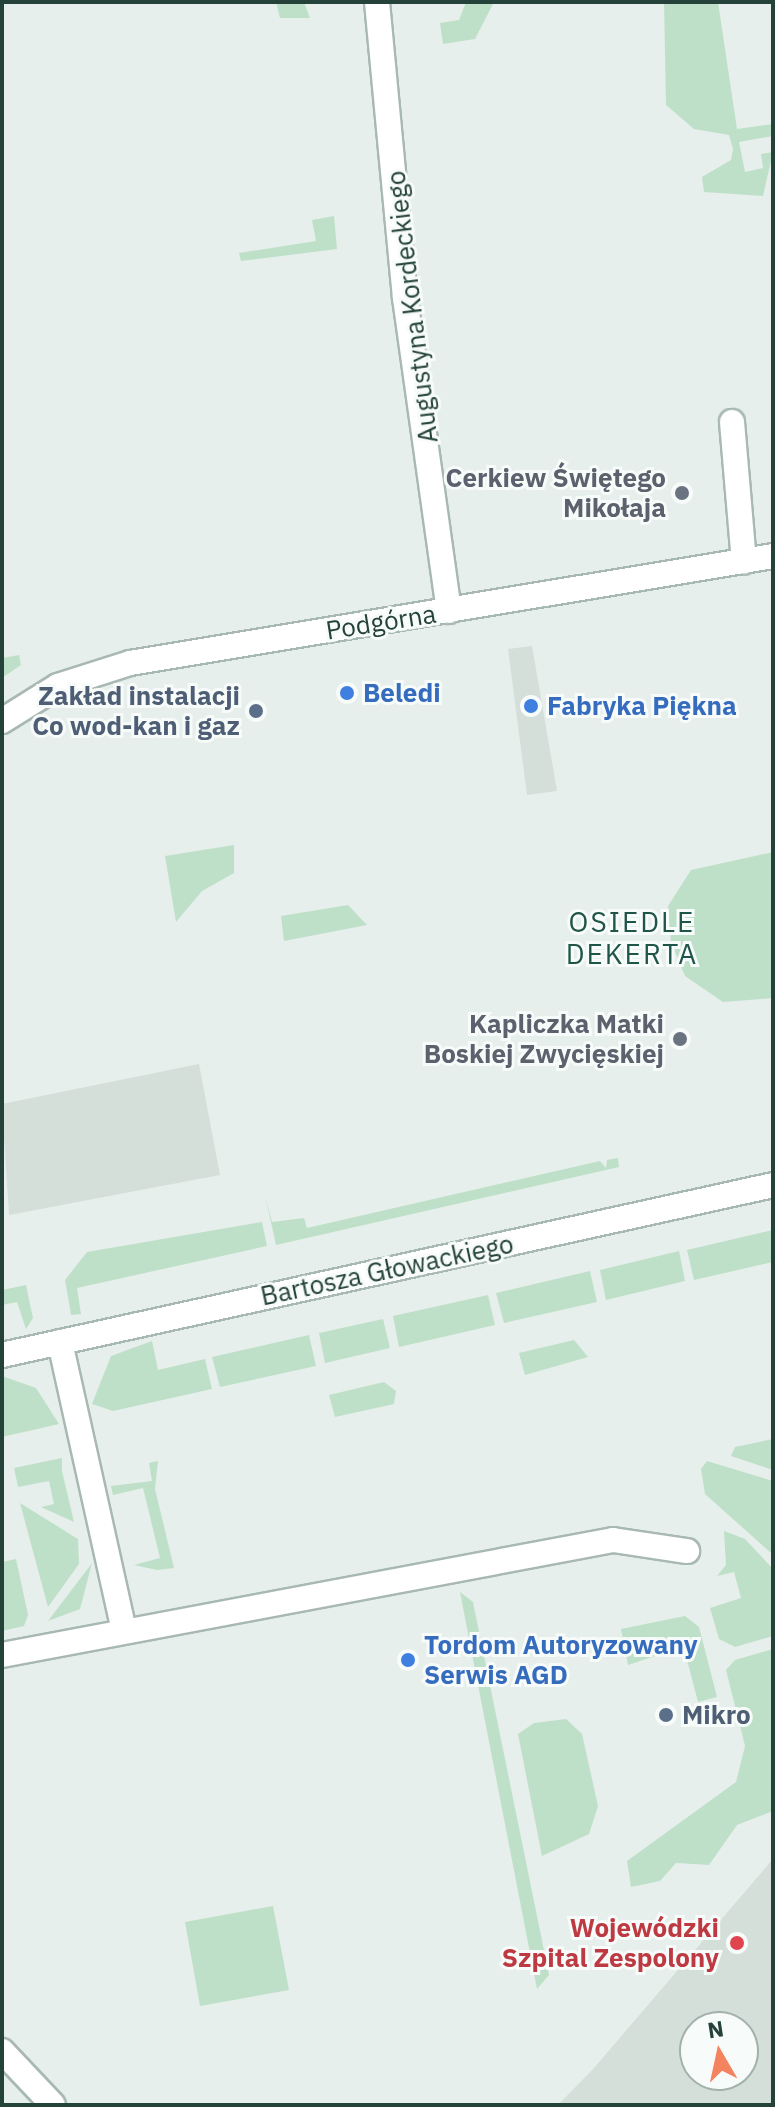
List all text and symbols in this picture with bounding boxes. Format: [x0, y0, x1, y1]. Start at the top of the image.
street label: Augustyna Kordeckiego [380, 169, 444, 445]
place label: Cerkiew Świętego Mikołaja [446, 462, 666, 524]
marker: Cerkiew Świętego Mikołaja [673, 484, 691, 502]
street label: Podgórna [324, 598, 438, 646]
place label: Beledi [363, 677, 441, 709]
place label: Zakład instalacji Co wod-kan i gaz [32, 680, 240, 742]
marker: Beledi [338, 684, 356, 702]
place label: Fabryka Piękna [547, 690, 737, 722]
marker: Fabryka Piękna [522, 697, 540, 715]
marker: Zakład instalacji Co wod-kan i gaz [247, 702, 265, 720]
district label: OSIEDLE DEKERTA [566, 905, 698, 971]
place label: Kapliczka Matki Boskiej Zwycięskiej [424, 1008, 664, 1070]
marker: Kapliczka Matki Boskiej Zwycięskiej [671, 1030, 689, 1048]
street label: Bartosza Głowackiego [258, 1228, 516, 1312]
place label: Tordom Autoryzowany Serwis AGD [424, 1629, 698, 1690]
marker: Tordom Autoryzowany Serwis AGD [399, 1651, 417, 1669]
place label: Mikro [682, 1699, 751, 1731]
marker: Mikro [657, 1706, 675, 1724]
place label: Wojewódzki Szpital Zespolony [502, 1912, 719, 1974]
marker: Wojewódzki Szpital Zespolony [726, 1932, 748, 1954]
north arrow [679, 2011, 759, 2091]
text: N [705, 2013, 726, 2044]

